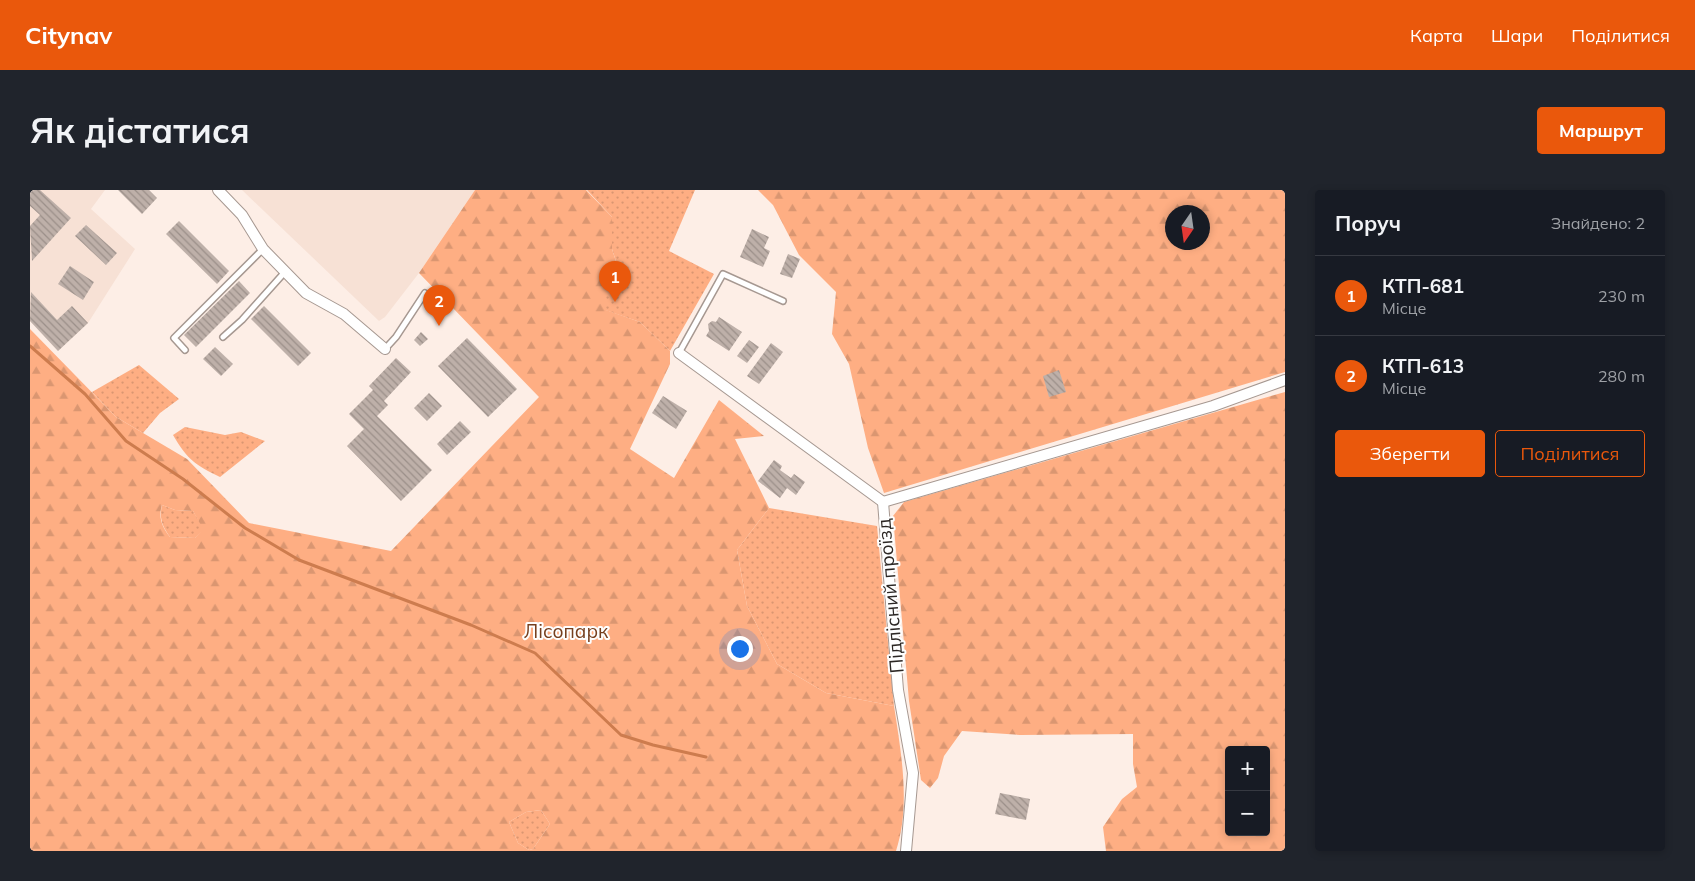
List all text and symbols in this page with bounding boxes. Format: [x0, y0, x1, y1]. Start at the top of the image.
text: Citynav [25, 20, 112, 50]
text: Карта [1410, 24, 1463, 47]
text: Шари [1491, 24, 1543, 47]
text: Поділитися [1571, 24, 1670, 47]
button: Маршрут [1537, 107, 1665, 154]
text: Як дістатися [30, 108, 250, 152]
north arrow [1165, 205, 1210, 250]
text: Поруч [1335, 210, 1401, 236]
text: Знайдено: 2 [1551, 213, 1645, 233]
pin: 1 [599, 261, 631, 302]
text: КТП-681 [1382, 274, 1464, 298]
pin: 2 [423, 285, 455, 326]
text: 1 [1346, 286, 1356, 306]
text: 230 m [1598, 286, 1645, 306]
text: Місце [1382, 298, 1426, 318]
text: КТП-613 [1382, 354, 1464, 378]
text: 2 [1346, 366, 1356, 386]
text: 280 m [1598, 366, 1645, 386]
text: Місце [1382, 378, 1426, 398]
button: Зберегти [1335, 430, 1485, 477]
button: Поділитися [1495, 430, 1645, 477]
street label: Підлісний проїзд [871, 517, 909, 674]
park label: Лісопарк [524, 619, 609, 643]
your location [727, 636, 753, 662]
map controls [1225, 746, 1270, 836]
button: + [1225, 746, 1270, 791]
button: − [1225, 791, 1270, 836]

